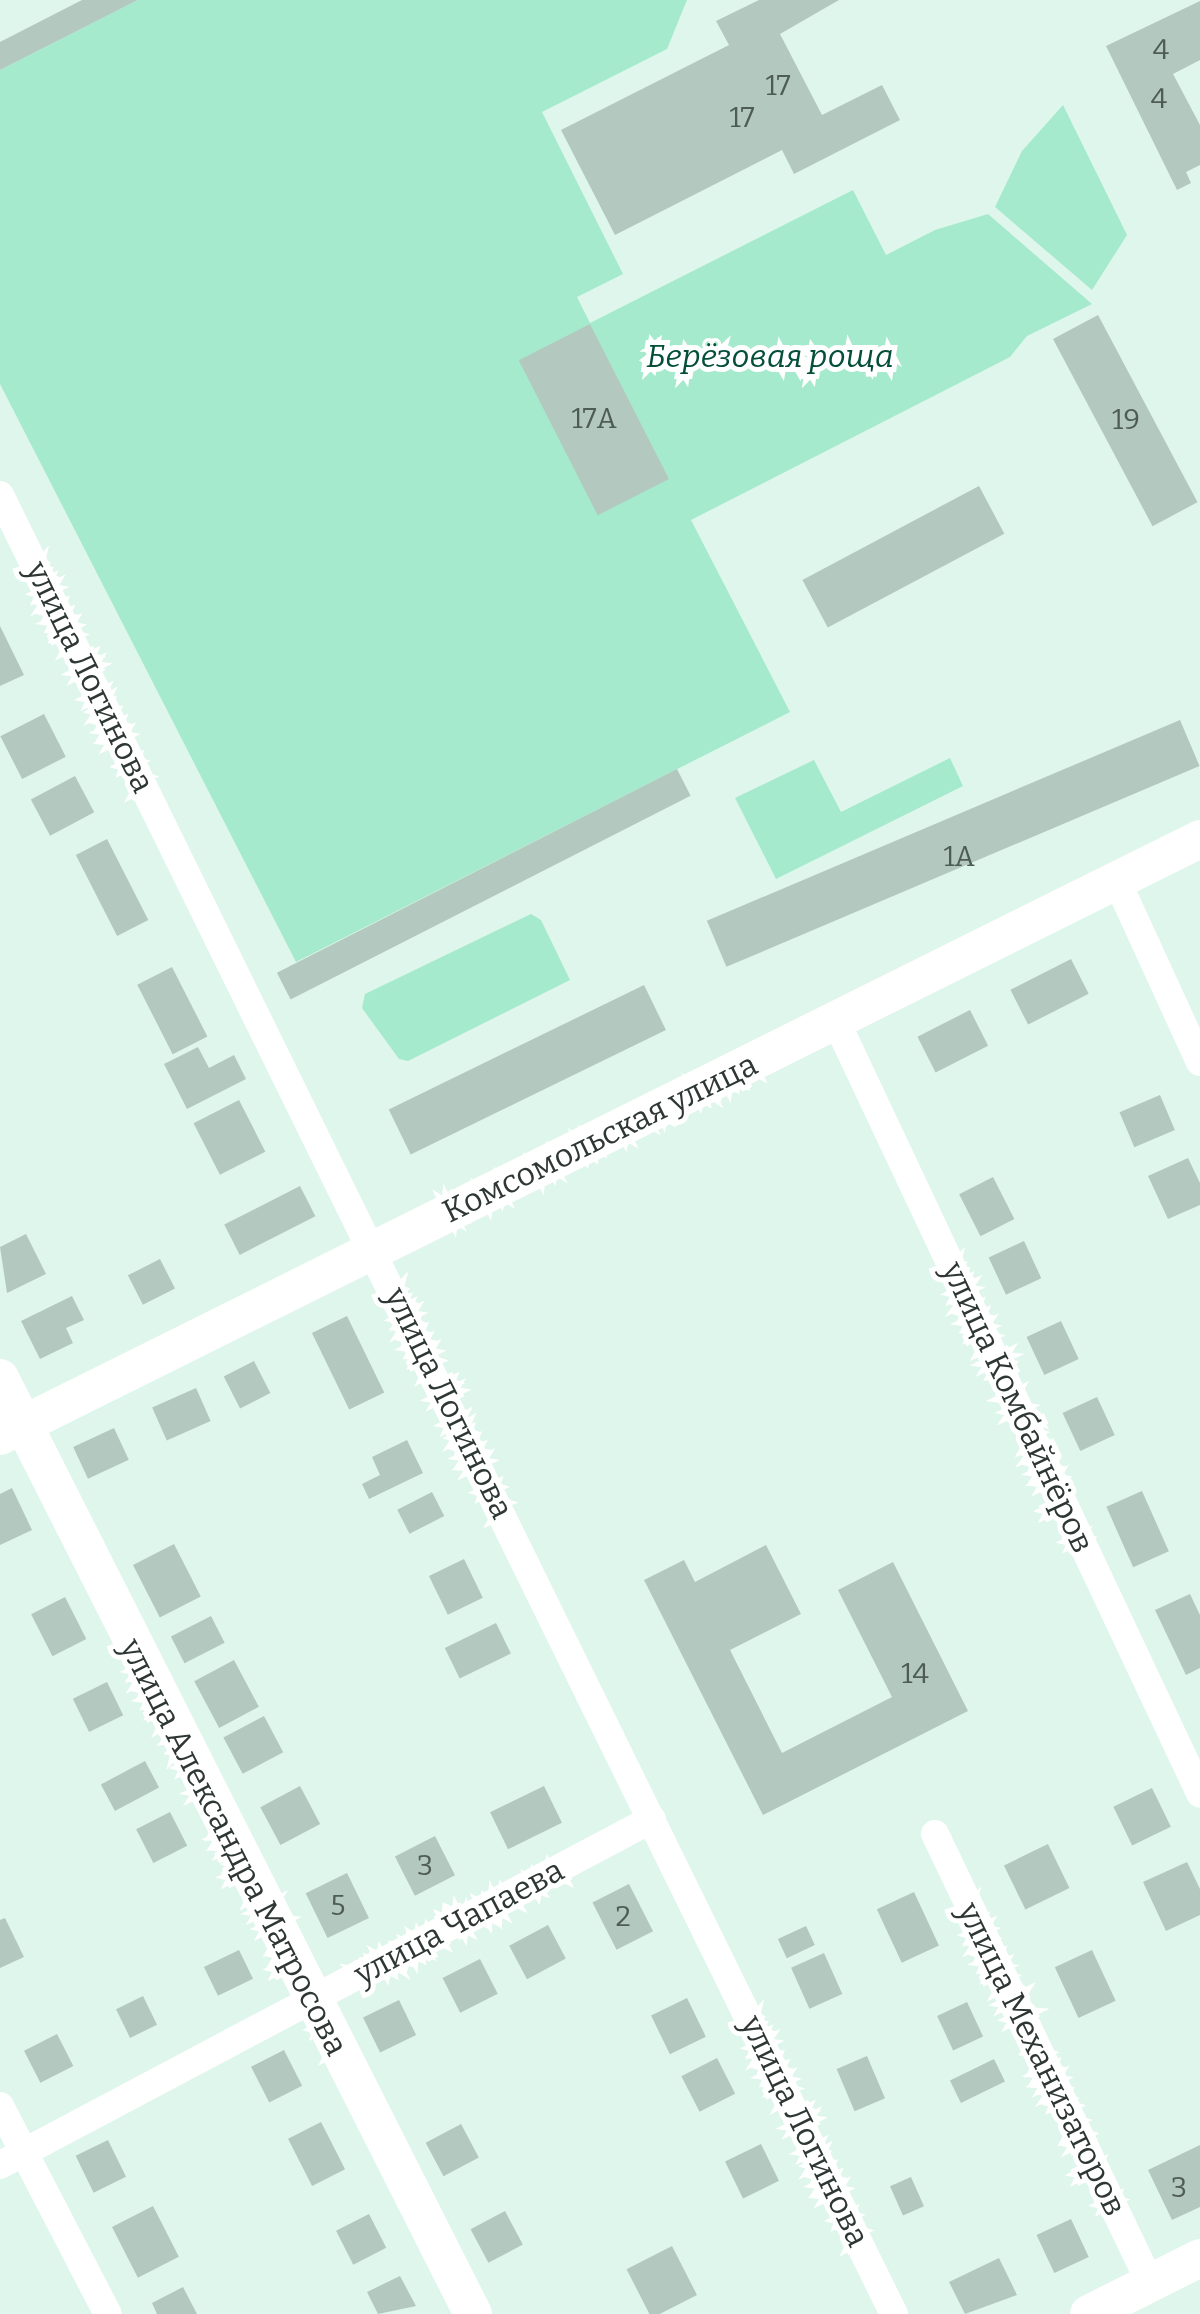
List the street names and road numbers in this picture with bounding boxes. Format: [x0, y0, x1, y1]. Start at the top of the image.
street label: улица Логинова [17, 555, 163, 799]
street label: Комсомольская улица [437, 1045, 763, 1231]
street label: улица Комбайнёров [934, 1256, 1102, 1558]
street label: улица Логинова [376, 1281, 522, 1525]
street label: улица Александра Матросова [112, 1632, 356, 2062]
street label: улица Чапаева [348, 1851, 570, 1993]
street label: улица Механизаторов [949, 1896, 1135, 2222]
street label: улица Логинова [732, 2009, 878, 2253]

